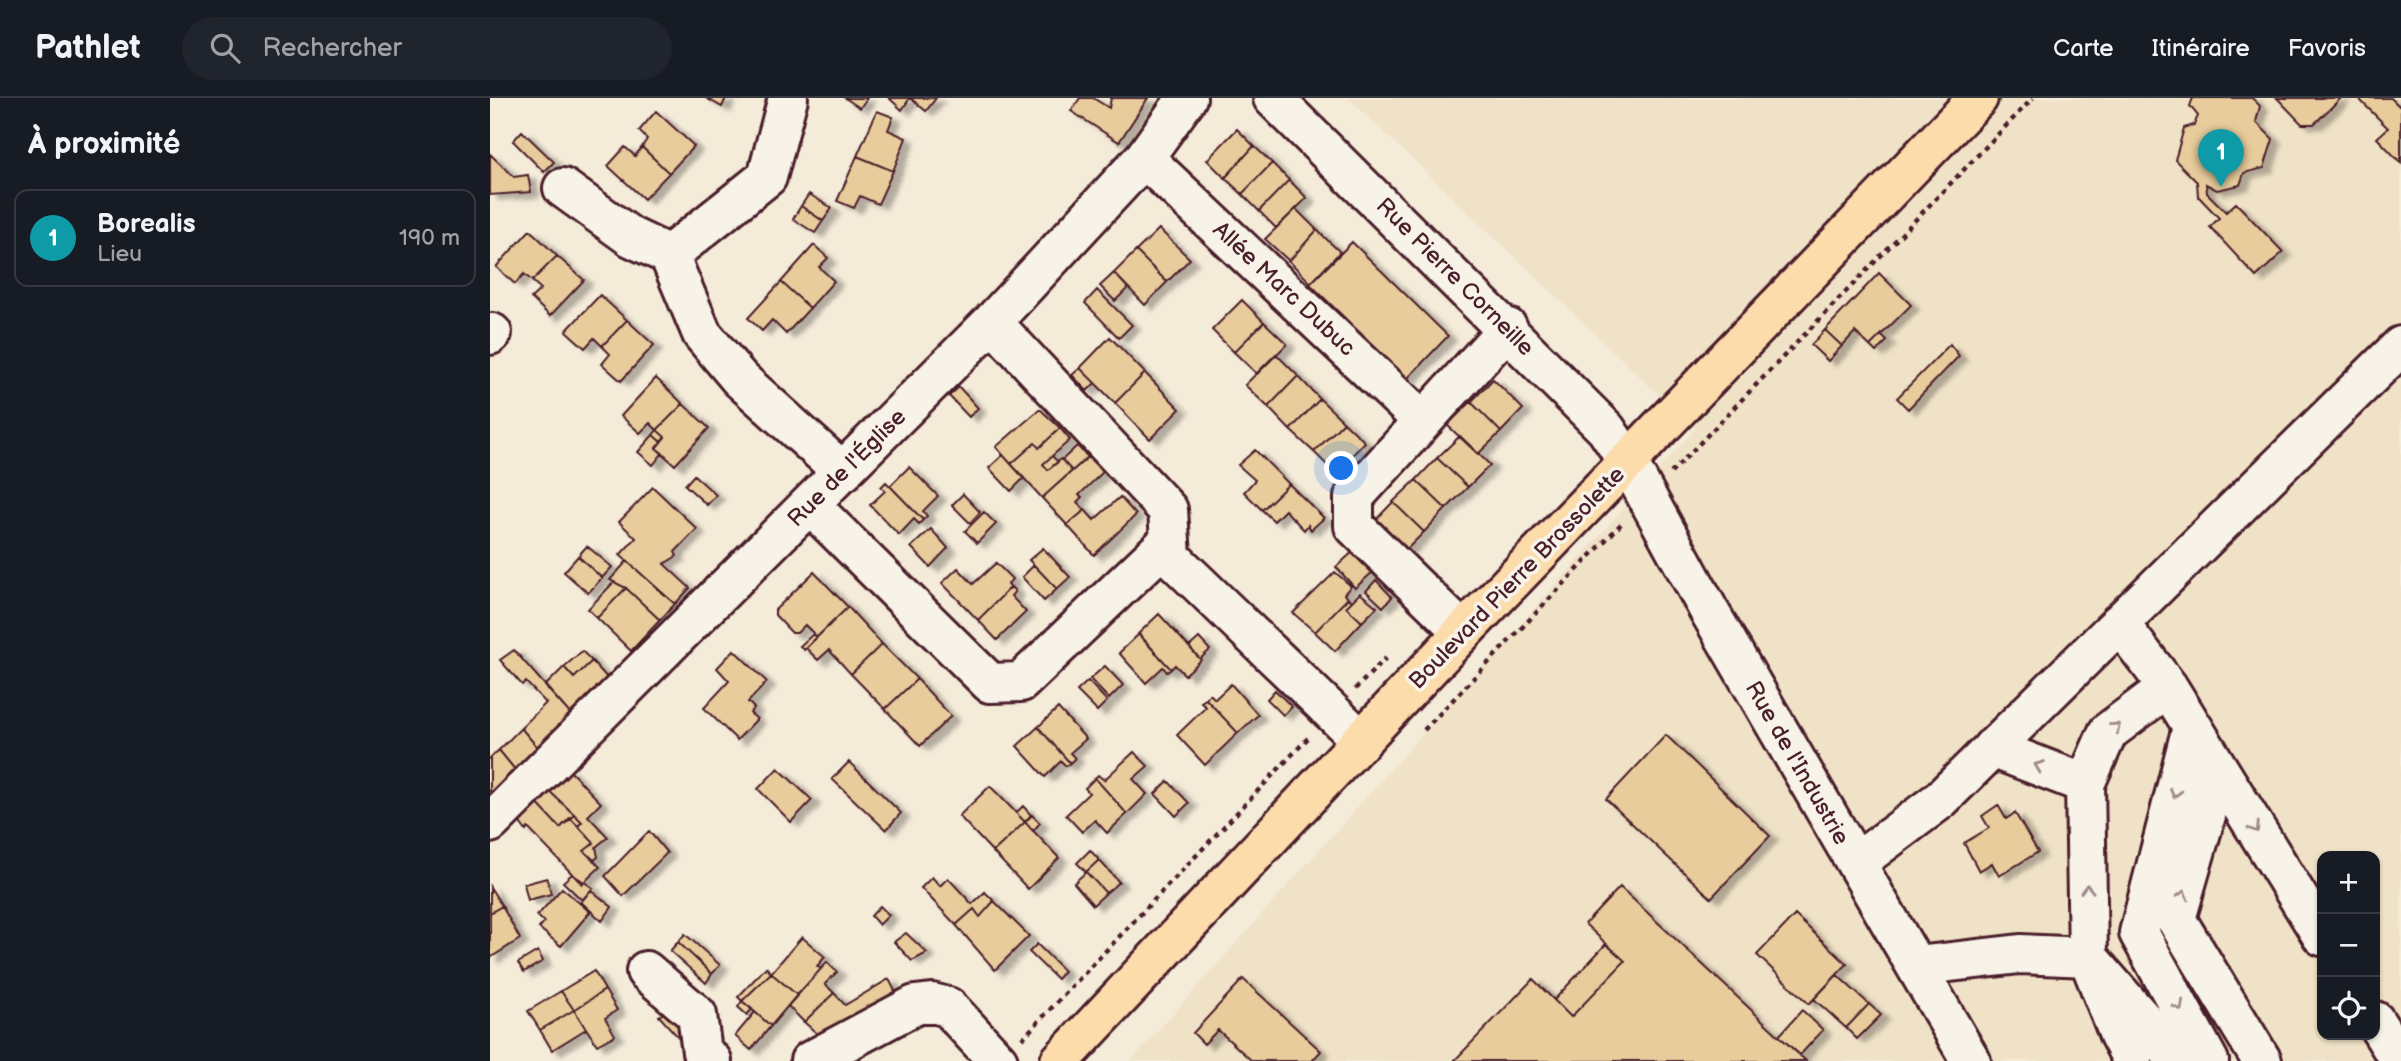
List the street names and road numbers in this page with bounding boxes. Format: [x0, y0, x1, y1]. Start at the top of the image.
street label: Rue Pierre Corneille [1370, 192, 1540, 362]
street label: Allée Marc Dubuc [1207, 216, 1361, 362]
street label: Rue de l'Église [782, 403, 912, 533]
street label: Boulevard Pierre Brossolette [1403, 461, 1631, 695]
street label: Rue de l'Industrie [1739, 676, 1855, 850]

